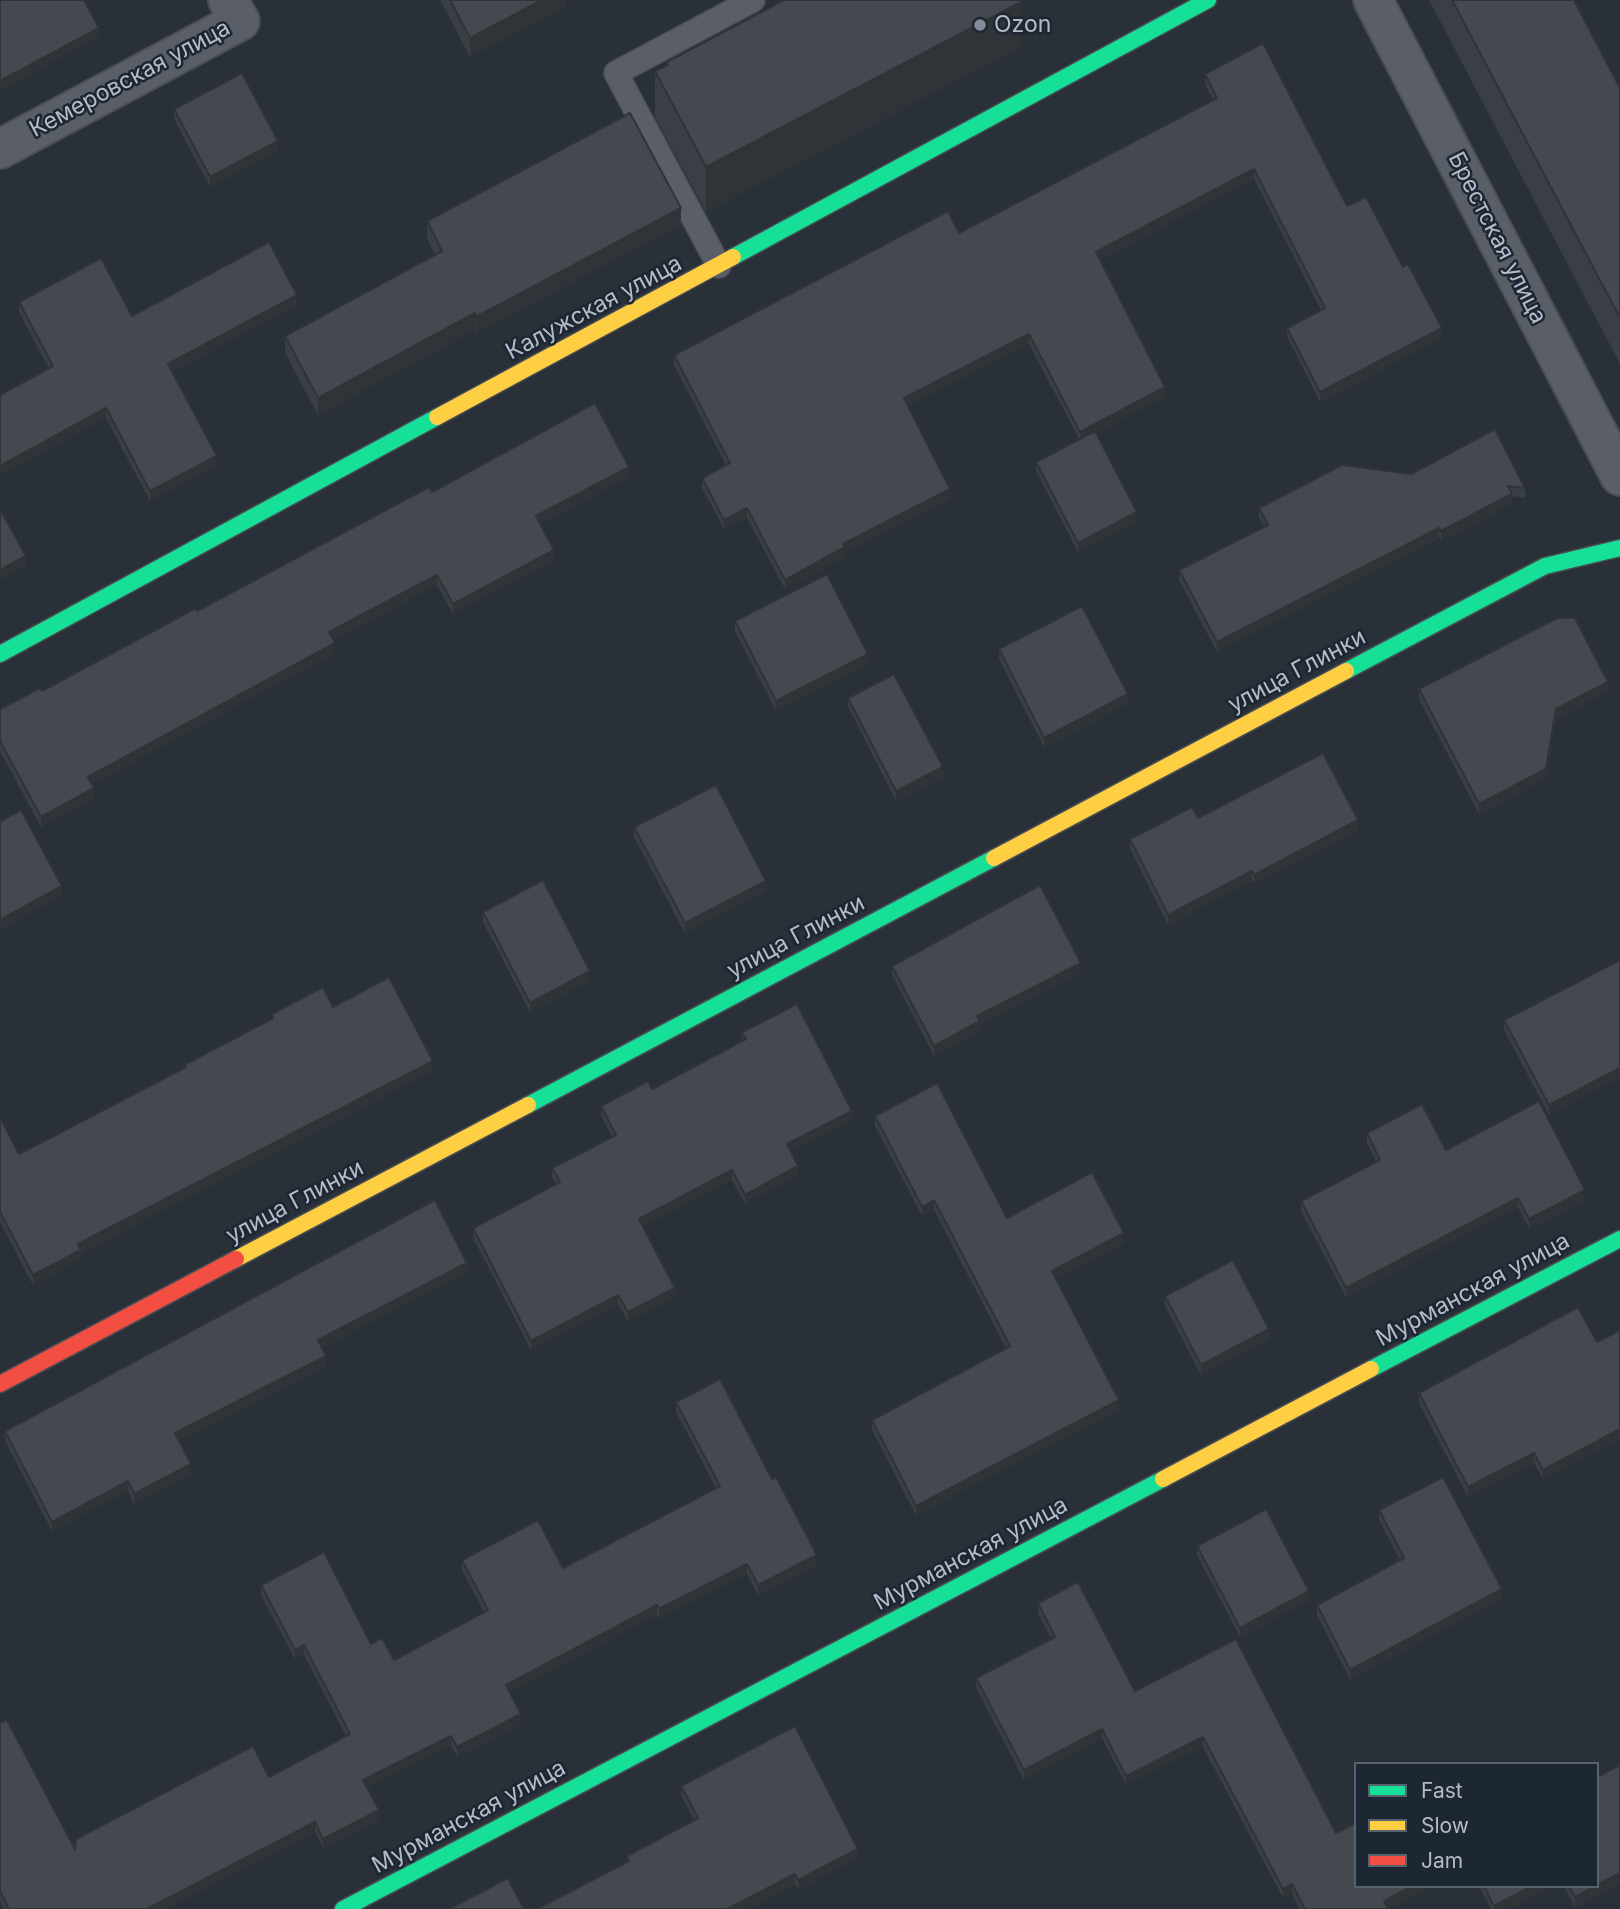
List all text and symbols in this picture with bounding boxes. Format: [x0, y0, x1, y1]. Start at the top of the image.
place label: Ozon [994, 11, 1051, 39]
street label: Кемеровская улица [25, 14, 235, 144]
marker: Ozon [972, 17, 988, 33]
street label: Брестская улица [1442, 148, 1552, 328]
street label: Калужская улица [501, 250, 687, 366]
street label: улица Глинки [1224, 623, 1370, 719]
street label: улица Глинки [723, 889, 869, 985]
street label: улица Глинки [222, 1154, 368, 1250]
street label: Мурманская улица [1372, 1227, 1574, 1353]
street label: Мурманская улица [870, 1491, 1072, 1617]
street label: Мурманская улица [368, 1754, 570, 1880]
legend [1354, 1762, 1599, 1888]
text: Fast [1421, 1778, 1463, 1803]
text: Slow [1421, 1813, 1469, 1838]
text: Jam [1421, 1848, 1463, 1873]

